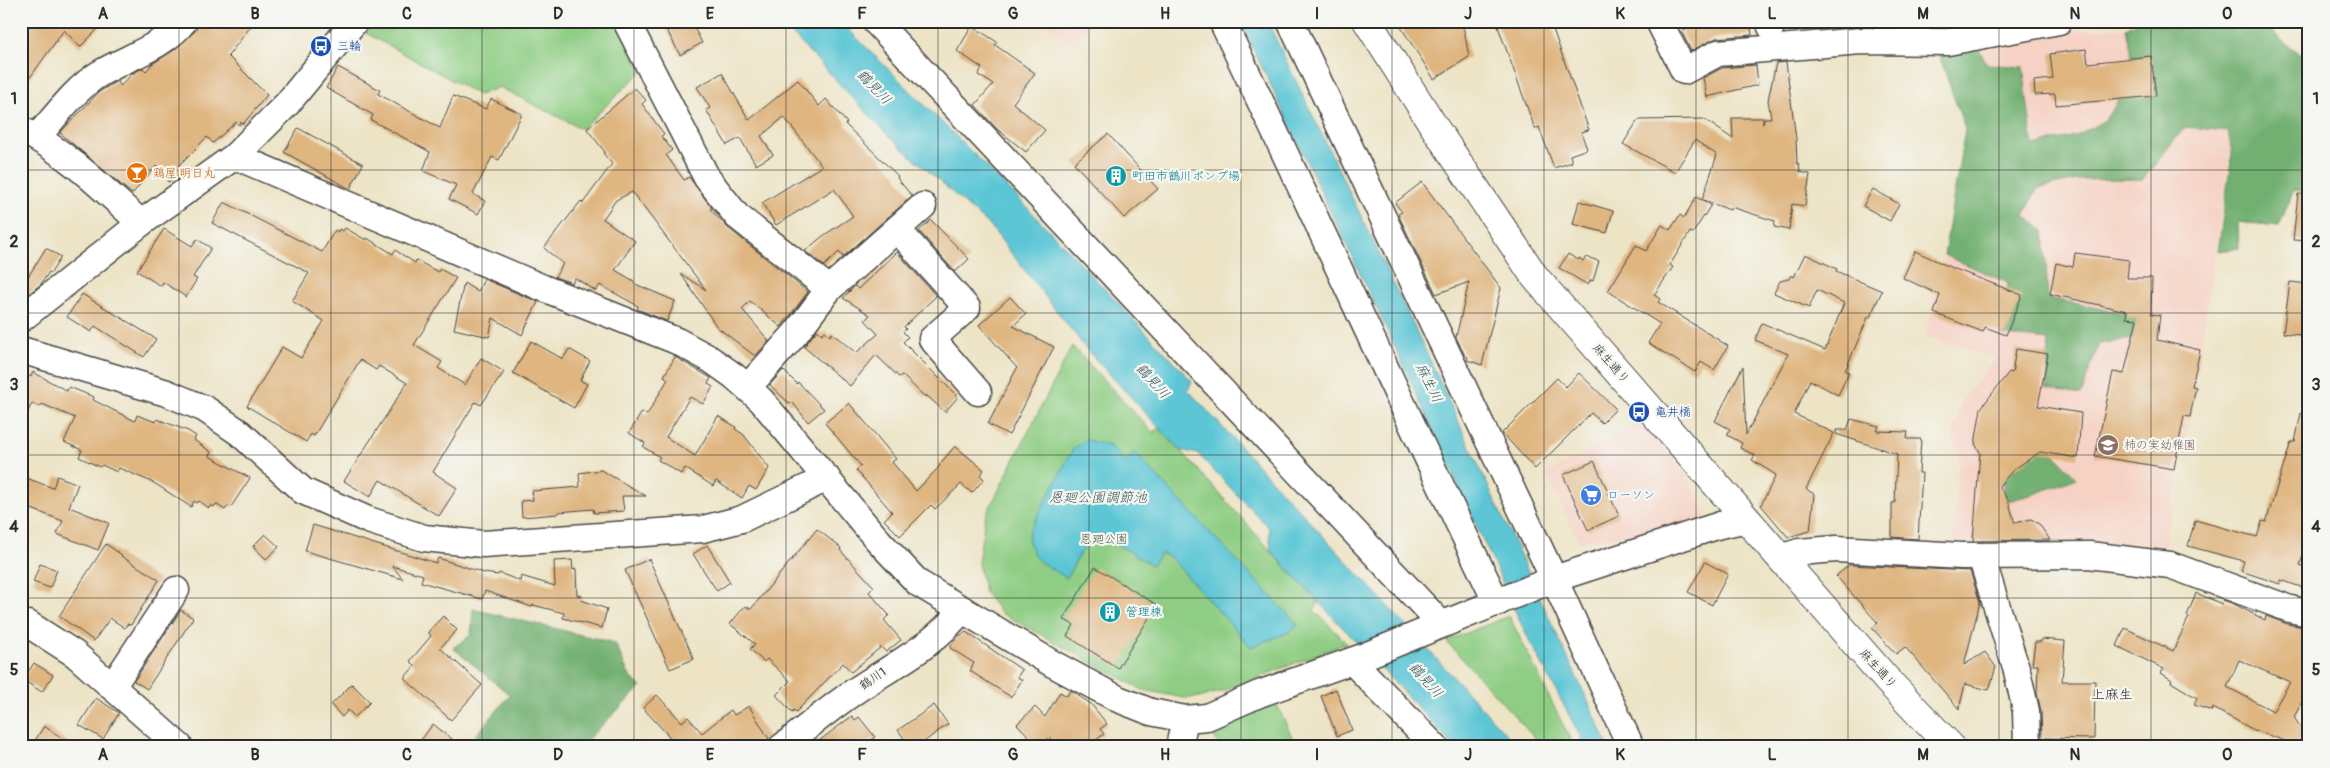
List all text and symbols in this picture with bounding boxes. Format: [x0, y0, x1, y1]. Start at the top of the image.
text: A [98, 4, 109, 24]
text: B [250, 4, 260, 24]
text: C [402, 4, 412, 24]
text: D [553, 4, 563, 24]
text: E [706, 4, 715, 24]
text: F [857, 4, 867, 24]
text: G [1008, 4, 1019, 24]
text: H [1160, 4, 1170, 24]
text: I [1315, 4, 1319, 24]
text: J [1464, 4, 1472, 24]
text: K [1615, 4, 1625, 24]
text: L [1767, 4, 1777, 24]
text: M [1917, 4, 1929, 24]
text: N [2070, 4, 2081, 24]
text: O [2222, 4, 2232, 24]
bus stop icon: 三輪 [309, 34, 333, 58]
place label: 三輪 [337, 39, 361, 54]
water label: 鶴見川 [853, 66, 895, 108]
text: 1 [11, 89, 17, 109]
text: 1 [2313, 89, 2319, 109]
bar icon: 鶏屋 明日丸 [125, 161, 149, 185]
building icon: 町田市鶴川ポンプ場 [1104, 164, 1128, 188]
place label: 鶏屋 明日丸 [153, 166, 216, 181]
place label: 町田市鶴川ポンプ場 [1132, 169, 1240, 184]
text: 2 [10, 232, 19, 252]
text: 2 [2312, 232, 2321, 252]
street label: 麻生通り [1590, 341, 1632, 387]
water label: 鶴見川 [1133, 360, 1173, 402]
water label: 麻生川 [1412, 360, 1446, 406]
text: 3 [10, 375, 19, 395]
text: 3 [2312, 375, 2321, 395]
bus stop icon: 亀井橋 [1627, 400, 1651, 424]
place label: 亀井橋 [1655, 405, 1691, 420]
school or university icon: 柿の実幼稚園 [2096, 433, 2120, 457]
place label: 柿の実幼稚園 [2124, 438, 2196, 453]
supermarket icon: ローソン [1579, 483, 1603, 507]
place label: ローソン [1607, 488, 1655, 503]
water label: 恩廻公園調節池 [1049, 489, 1148, 506]
text: 4 [9, 517, 19, 537]
text: 4 [2311, 517, 2321, 537]
park label: 恩廻公園 [1080, 532, 1128, 547]
building icon: 管理棟 [1098, 600, 1122, 624]
place label: 管理棟 [1126, 605, 1162, 620]
street label: 麻生通り [1856, 646, 1900, 692]
water label: 鶴見川 [1406, 659, 1446, 701]
text: 5 [10, 660, 19, 680]
text: 5 [2312, 660, 2321, 680]
street label: 鶴川1 [857, 665, 889, 693]
district label: 上麻生 [2091, 686, 2133, 703]
text: A [98, 745, 109, 765]
text: B [250, 745, 260, 765]
text: C [402, 745, 412, 765]
text: D [553, 745, 563, 765]
text: E [706, 745, 715, 765]
text: F [857, 745, 867, 765]
text: G [1008, 745, 1019, 765]
text: H [1160, 745, 1170, 765]
text: I [1315, 745, 1319, 765]
text: J [1464, 745, 1472, 765]
text: K [1615, 745, 1625, 765]
text: L [1767, 745, 1777, 765]
text: M [1917, 745, 1929, 765]
text: N [2070, 745, 2081, 765]
text: O [2222, 745, 2232, 765]

